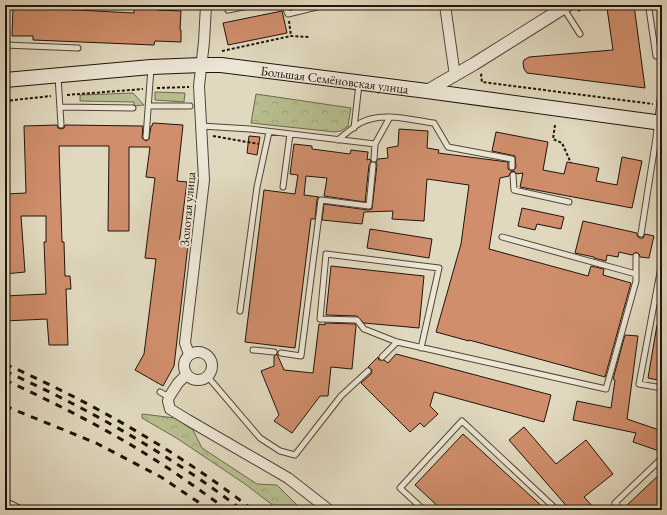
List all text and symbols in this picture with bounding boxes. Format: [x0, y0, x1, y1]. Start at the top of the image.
street label: Большая Семёновская улица [259, 62, 410, 98]
street label: Золотая улица [176, 170, 199, 247]

